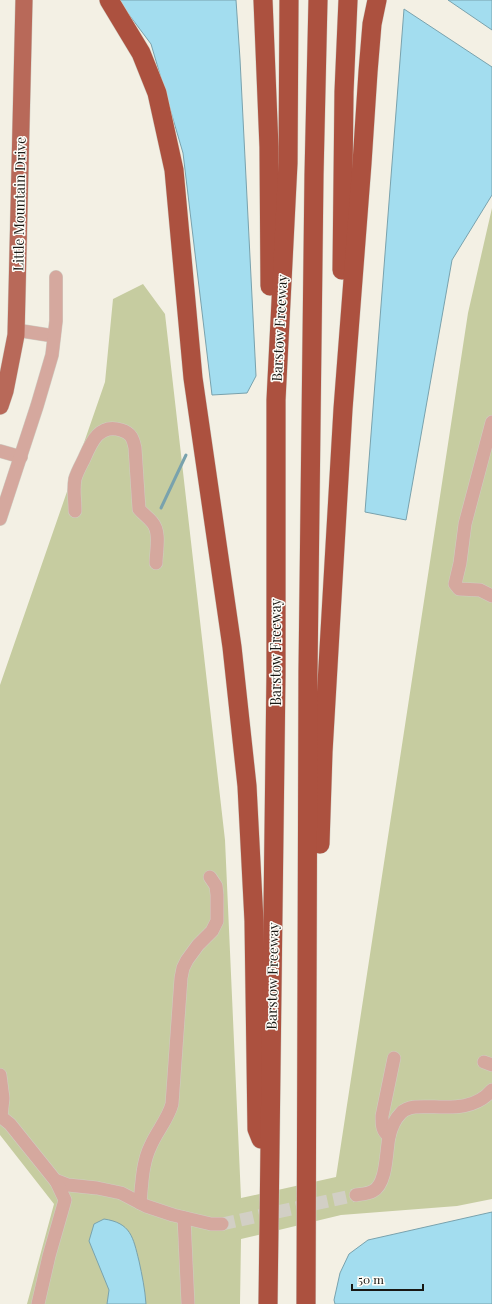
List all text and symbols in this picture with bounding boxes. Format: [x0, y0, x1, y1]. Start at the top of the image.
street label: Little Mountain Drive [8, 137, 30, 271]
street label: Barstow Freeway [267, 274, 291, 382]
street label: Barstow Freeway [266, 598, 285, 706]
street label: Barstow Freeway [262, 922, 282, 1030]
scale bar [352, 1266, 423, 1292]
text: 50 m [358, 1271, 384, 1287]

